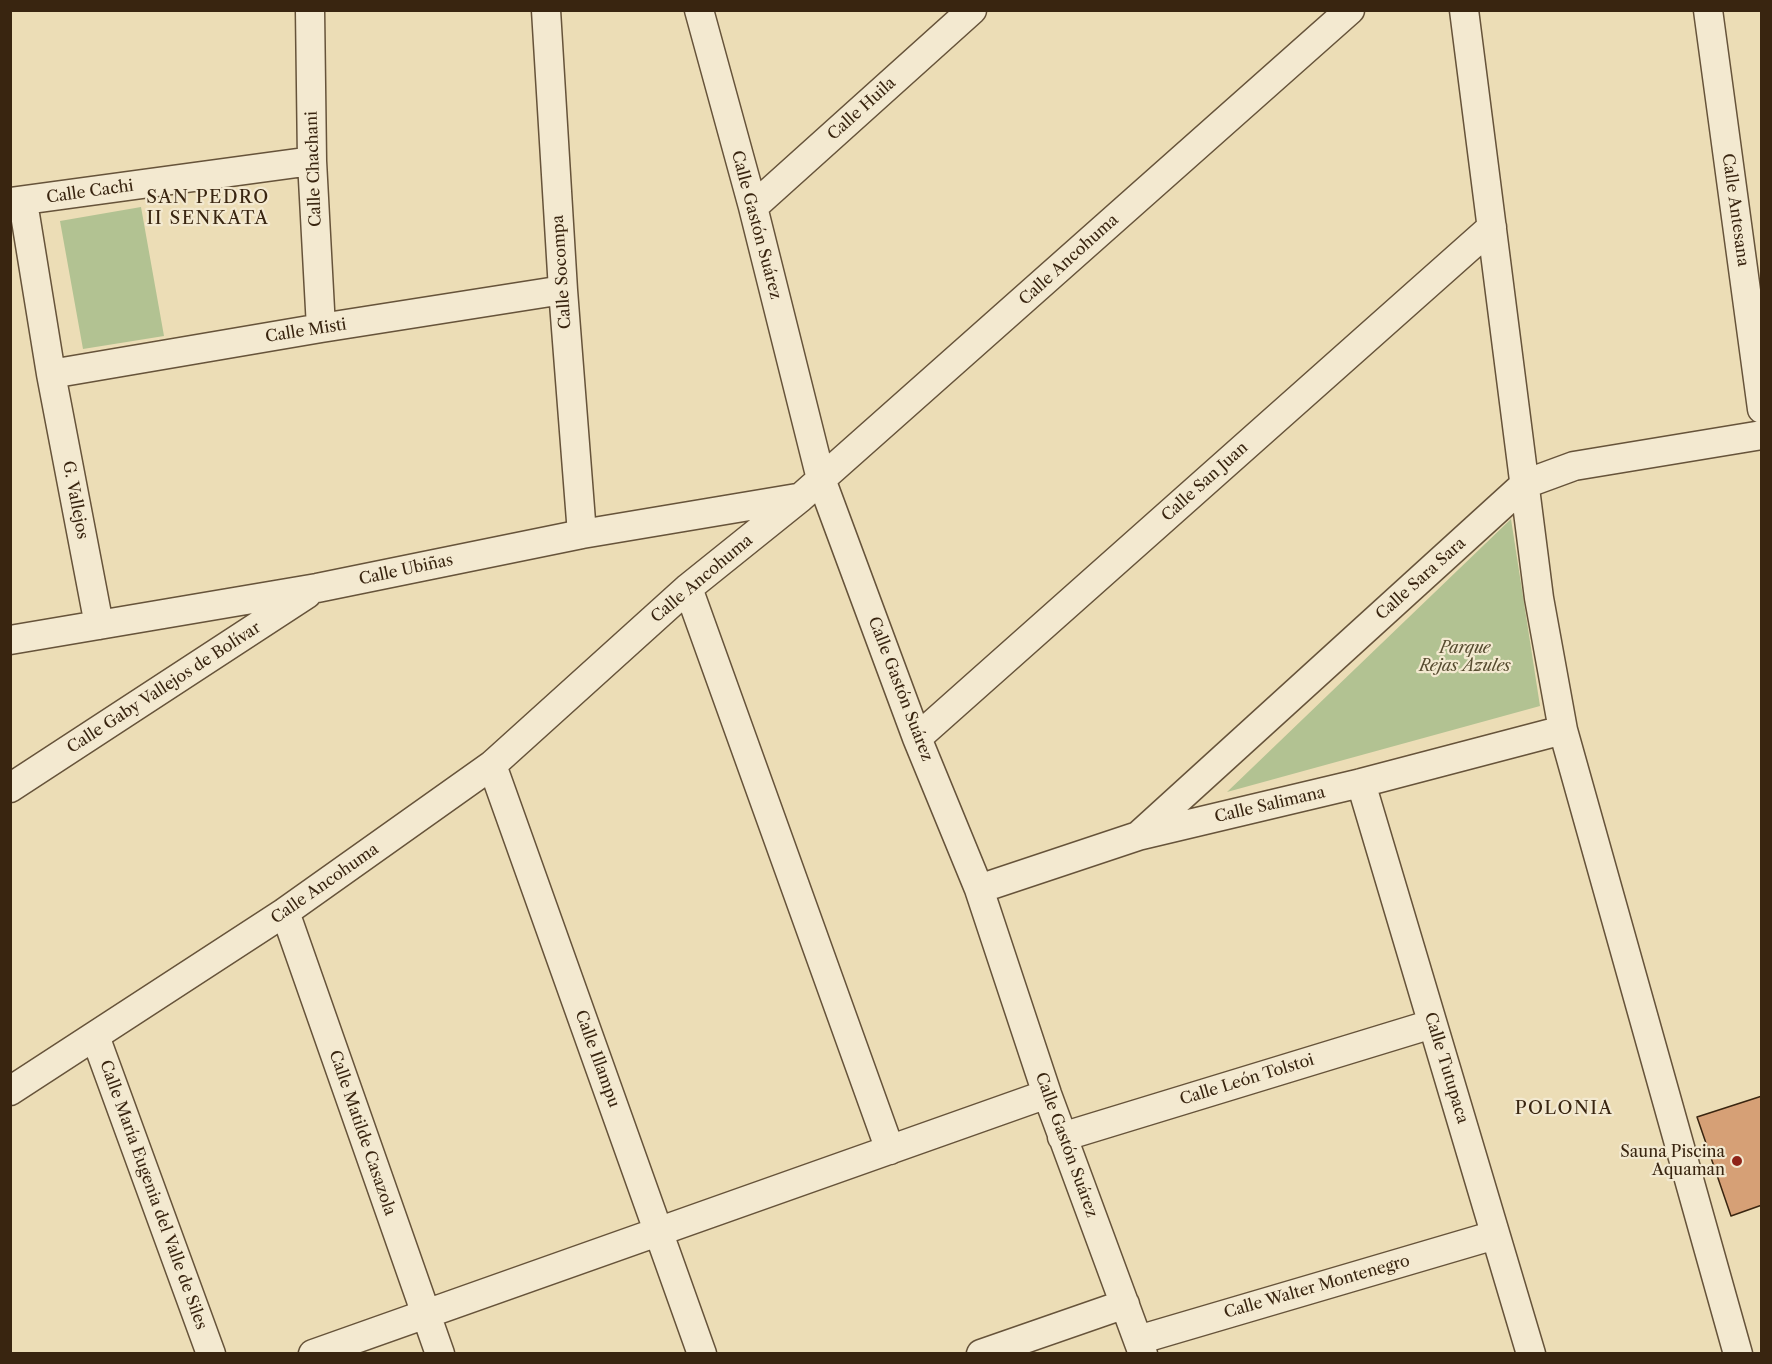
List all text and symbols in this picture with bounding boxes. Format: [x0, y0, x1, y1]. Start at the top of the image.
street label: Calle Huila [824, 73, 900, 145]
street label: Calle Chachani [302, 111, 326, 227]
street label: Calle Gastón Suárez [727, 149, 785, 301]
street label: Calle Antesana [1718, 152, 1752, 268]
street label: Calle Cachi [45, 176, 135, 208]
district label: SAN PEDRO II SENKATA [146, 187, 270, 230]
street label: Calle Ancohuma [1015, 210, 1123, 310]
street label: Calle Socompa [548, 214, 576, 330]
street label: Calle Misti [264, 315, 348, 347]
street label: Calle San Juan [1158, 438, 1252, 526]
street label: G. Vallejos [58, 459, 92, 541]
street label: Calle Ancohuma [647, 531, 757, 627]
street label: Calle Sara Sara [1372, 534, 1470, 624]
street label: Calle Ubiñas [357, 551, 455, 589]
street label: Calle Gastón Suárez [864, 614, 936, 764]
street label: Calle Gaby Vallejos de Bolívar [64, 618, 264, 758]
park label: Parque Rejas Azules [1419, 638, 1511, 676]
street label: Calle Salimana [1213, 783, 1327, 827]
street label: Calle Ancohuma [268, 840, 382, 928]
street label: Calle Illampu [571, 1008, 623, 1110]
street label: Calle Tutupaca [1420, 1010, 1472, 1126]
street label: Calle Matilde Casazola [325, 1048, 399, 1218]
street label: Calle León Tolstoi [1178, 1050, 1316, 1110]
street label: Calle María Eugenia del Valle de Siles [95, 1058, 211, 1332]
street label: Calle Gastón Suárez [1031, 1070, 1101, 1220]
district label: POLONIA [1515, 1098, 1613, 1120]
place label: Sauna Piscina Aquaman [1620, 1142, 1725, 1180]
marker: Sauna Piscina Aquaman [1730, 1154, 1744, 1168]
street label: Calle Walter Montenegro [1222, 1251, 1412, 1323]

